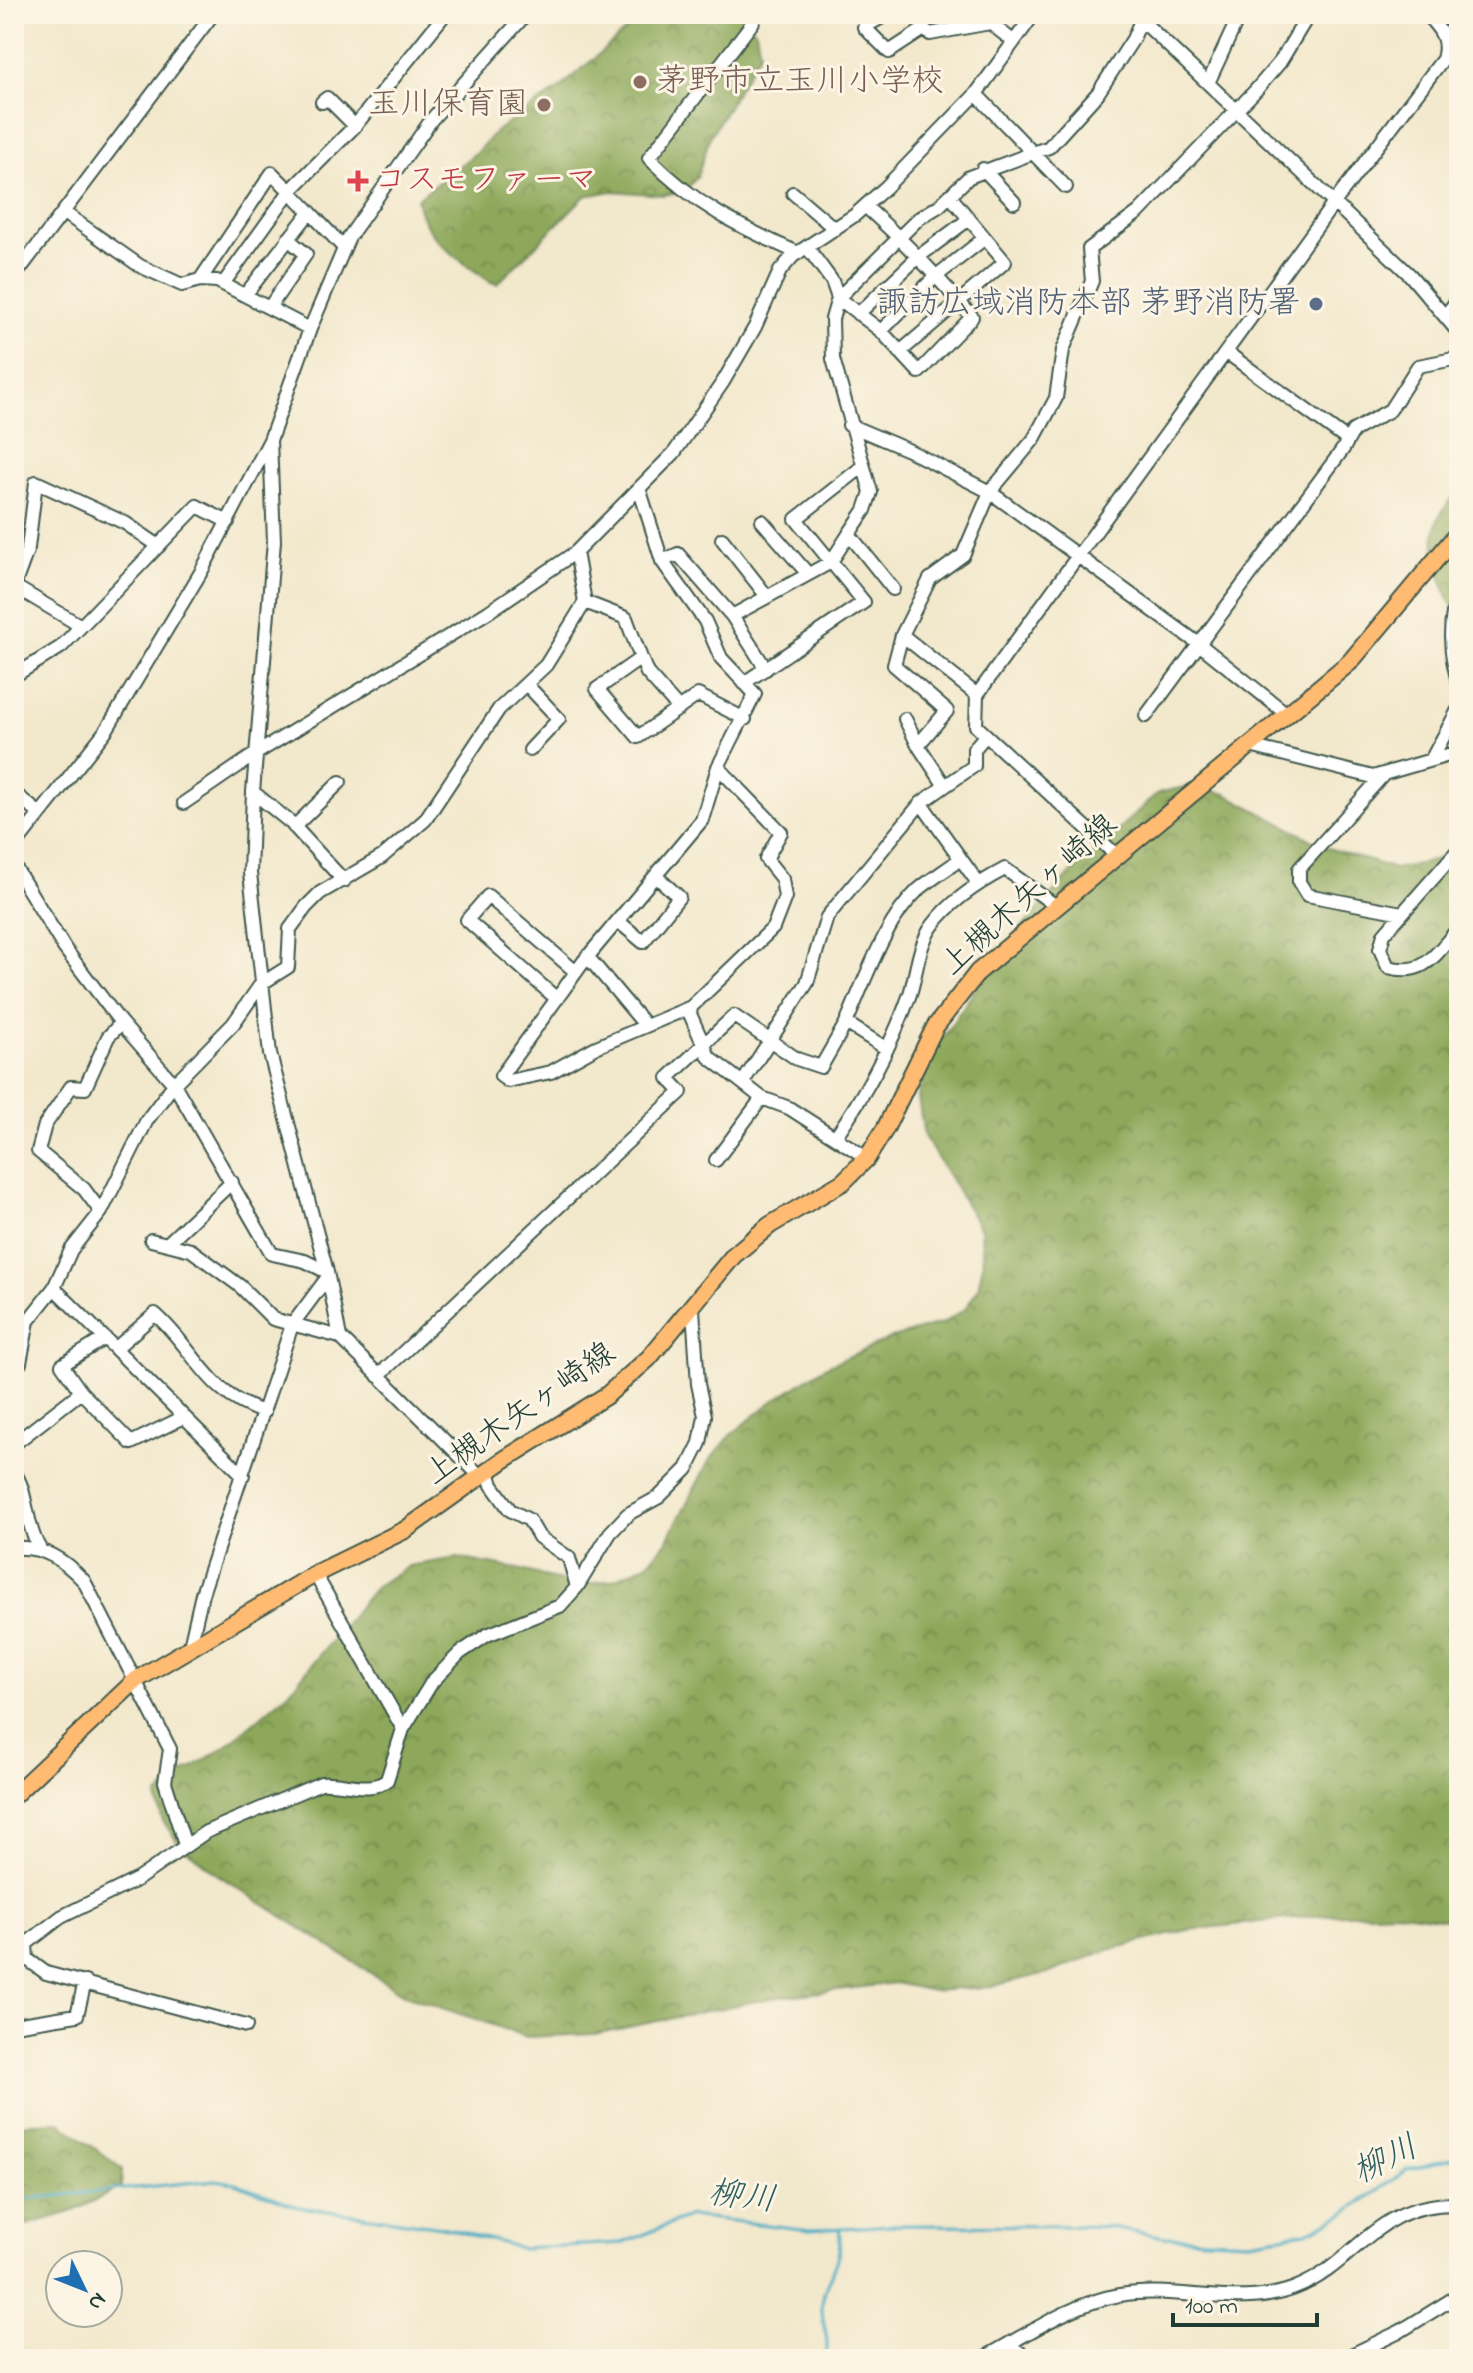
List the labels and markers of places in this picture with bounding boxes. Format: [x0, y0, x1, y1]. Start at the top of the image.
place label: 茅野市立玉川小学校 [656, 59, 944, 106]
marker: 茅野市立玉川小学校 [631, 73, 649, 91]
place label: 玉川保育園 [368, 82, 528, 129]
marker: 玉川保育園 [535, 96, 553, 114]
place label: コスモファーマ [374, 158, 597, 205]
marker: コスモファーマ [349, 172, 367, 190]
place label: 諏訪広域消防本部 茅野消防署 [876, 281, 1300, 328]
marker: 諏訪広域消防本部 茅野消防署 [1307, 295, 1325, 313]

